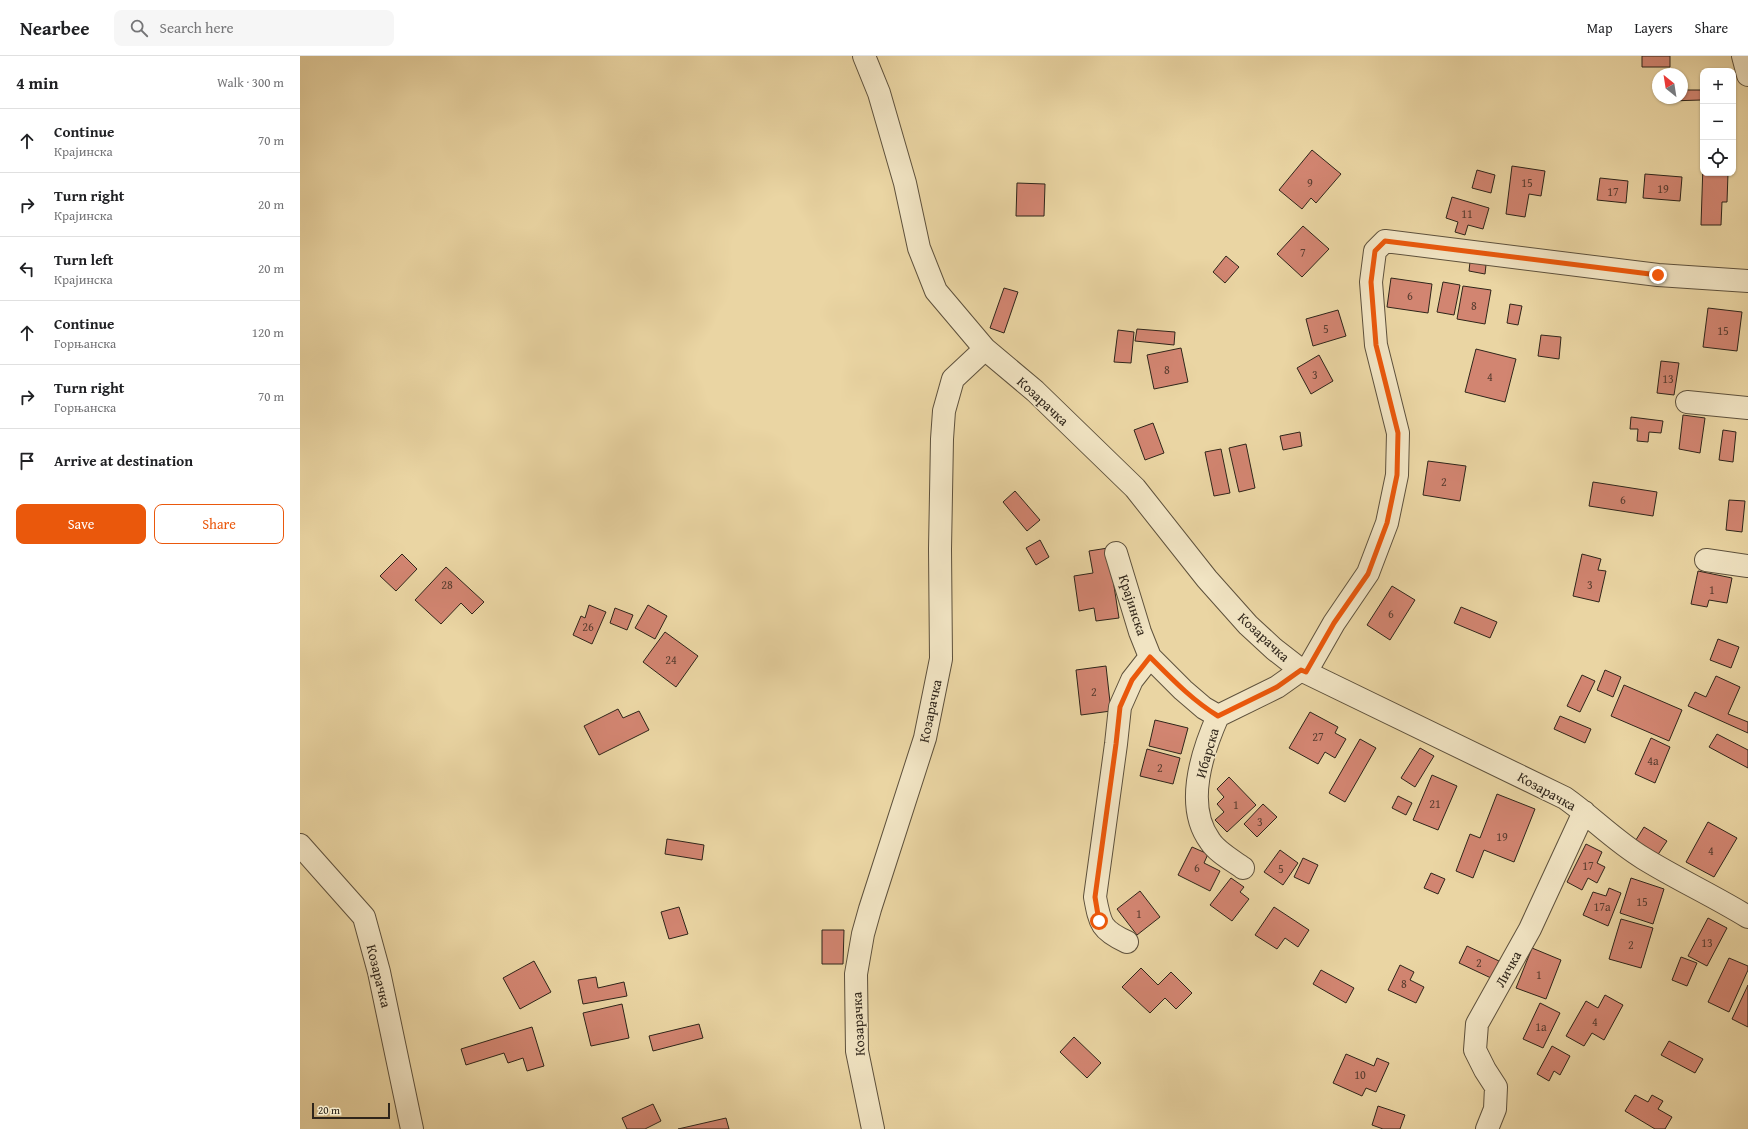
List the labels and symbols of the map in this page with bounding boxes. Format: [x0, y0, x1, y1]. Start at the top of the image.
north arrow [1652, 68, 1688, 104]
house number: 9 [1307, 174, 1313, 191]
house number: 15 [1521, 174, 1533, 191]
house number: 19 [1657, 180, 1669, 197]
house number: 17 [1607, 183, 1619, 200]
house number: 11 [1461, 205, 1473, 222]
house number: 7 [1300, 244, 1306, 261]
route end [1649, 266, 1667, 284]
house number: 6 [1407, 287, 1413, 304]
house number: 8 [1471, 297, 1477, 314]
house number: 5 [1323, 320, 1329, 337]
house number: 15 [1717, 322, 1729, 339]
house number: 8 [1164, 361, 1170, 378]
house number: 3 [1312, 366, 1318, 383]
house number: 4 [1487, 368, 1493, 385]
house number: 13 [1662, 370, 1674, 387]
street label: Козарачка [1013, 372, 1074, 430]
house number: 2 [1441, 473, 1447, 490]
house number: 6 [1620, 491, 1626, 508]
street label: Крајинска [1114, 572, 1152, 638]
house number: 28 [441, 576, 453, 593]
house number: 3 [1587, 576, 1593, 593]
house number: 1 [1709, 581, 1715, 598]
house number: 6 [1388, 605, 1394, 622]
street label: Козарачка [1234, 608, 1295, 666]
house number: 26 [582, 618, 594, 635]
house number: 24 [665, 651, 677, 668]
street label: Козарачка [914, 677, 947, 744]
house number: 2 [1091, 683, 1097, 700]
street label: Ибарска [1190, 725, 1224, 780]
house number: 27 [1312, 728, 1324, 745]
house number: 4a [1647, 752, 1659, 769]
house number: 2 [1157, 759, 1163, 776]
street label: Козарачка [1514, 767, 1580, 815]
house number: 21 [1429, 795, 1441, 812]
house number: 1 [1233, 796, 1239, 813]
house number: 3 [1257, 813, 1263, 830]
house number: 19 [1496, 828, 1508, 845]
house number: 4 [1708, 842, 1714, 859]
house number: 17 [1582, 857, 1594, 874]
house number: 6 [1194, 859, 1200, 876]
house number: 5 [1278, 860, 1284, 877]
house number: 15 [1636, 893, 1648, 910]
house number: 17a [1593, 898, 1611, 915]
house number: 1 [1136, 905, 1142, 922]
route start [1090, 912, 1108, 930]
house number: 13 [1701, 934, 1713, 951]
house number: 2 [1628, 936, 1634, 953]
street label: Козарачка [362, 942, 397, 1010]
street label: Личка [1490, 947, 1526, 991]
house number: 2 [1476, 954, 1482, 971]
house number: 1 [1536, 966, 1542, 983]
house number: 8 [1401, 975, 1407, 992]
street label: Козарачка [846, 991, 870, 1057]
house number: 4 [1592, 1013, 1598, 1030]
house number: 1a [1535, 1018, 1547, 1035]
house number: 10 [1354, 1066, 1366, 1083]
scale bar [312, 1101, 390, 1120]

